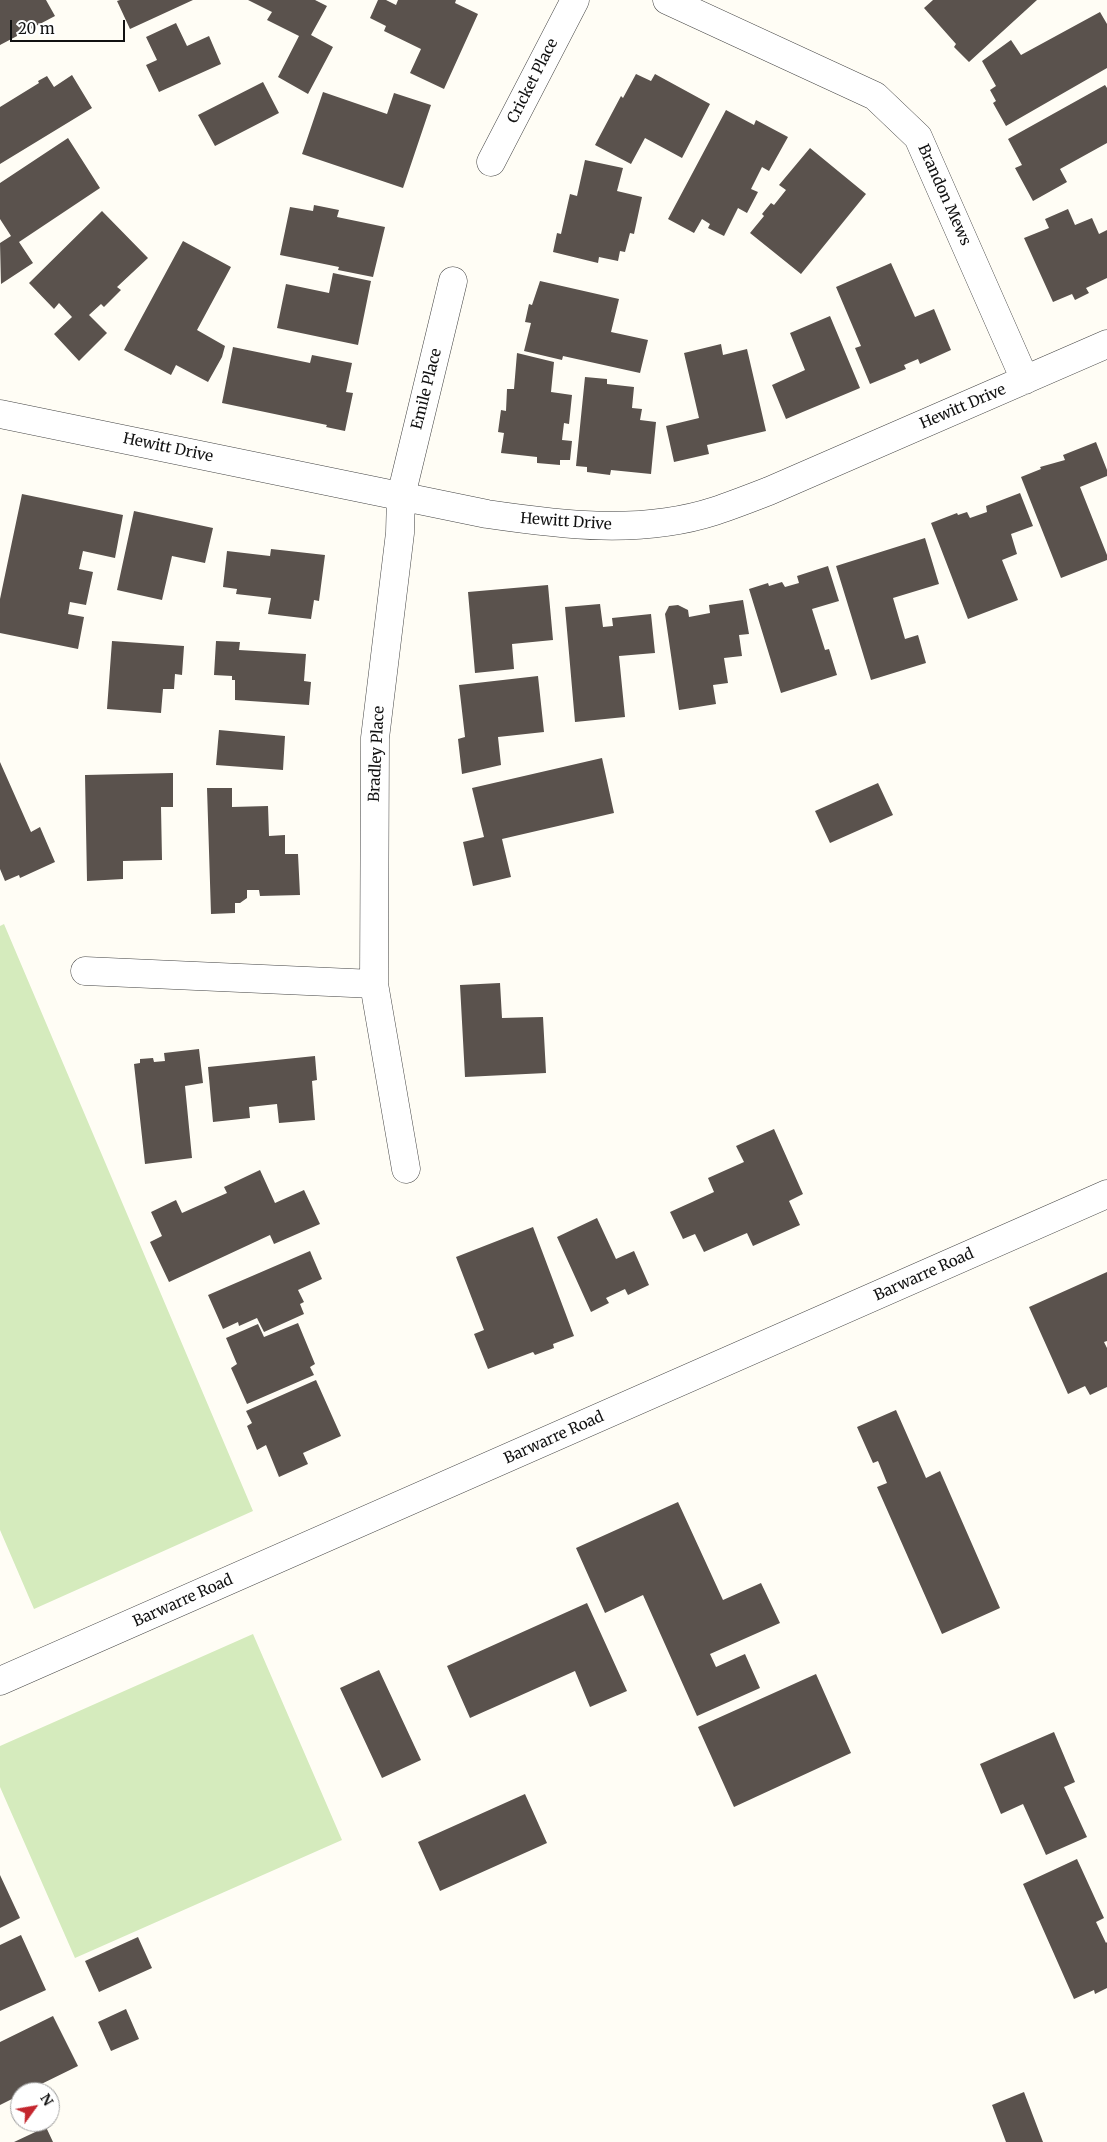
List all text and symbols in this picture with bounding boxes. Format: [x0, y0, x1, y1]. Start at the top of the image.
scale bar [12, 10, 128, 42]
text: 20 m [18, 19, 55, 38]
street label: Cricket Place [504, 36, 562, 126]
street label: Brandon Mews [914, 142, 974, 248]
street label: Emile Place [408, 347, 446, 431]
street label: Hewitt Drive [917, 381, 1009, 433]
street label: Hewitt Drive [121, 430, 215, 466]
street label: Hewitt Drive [520, 510, 612, 534]
street label: Bradley Place [365, 706, 389, 802]
street label: Barwarre Road [871, 1245, 977, 1305]
street label: Barwarre Road [501, 1408, 607, 1468]
street label: Barwarre Road [130, 1571, 236, 1631]
north arrow [10, 2082, 60, 2132]
text: N [36, 2090, 57, 2109]

